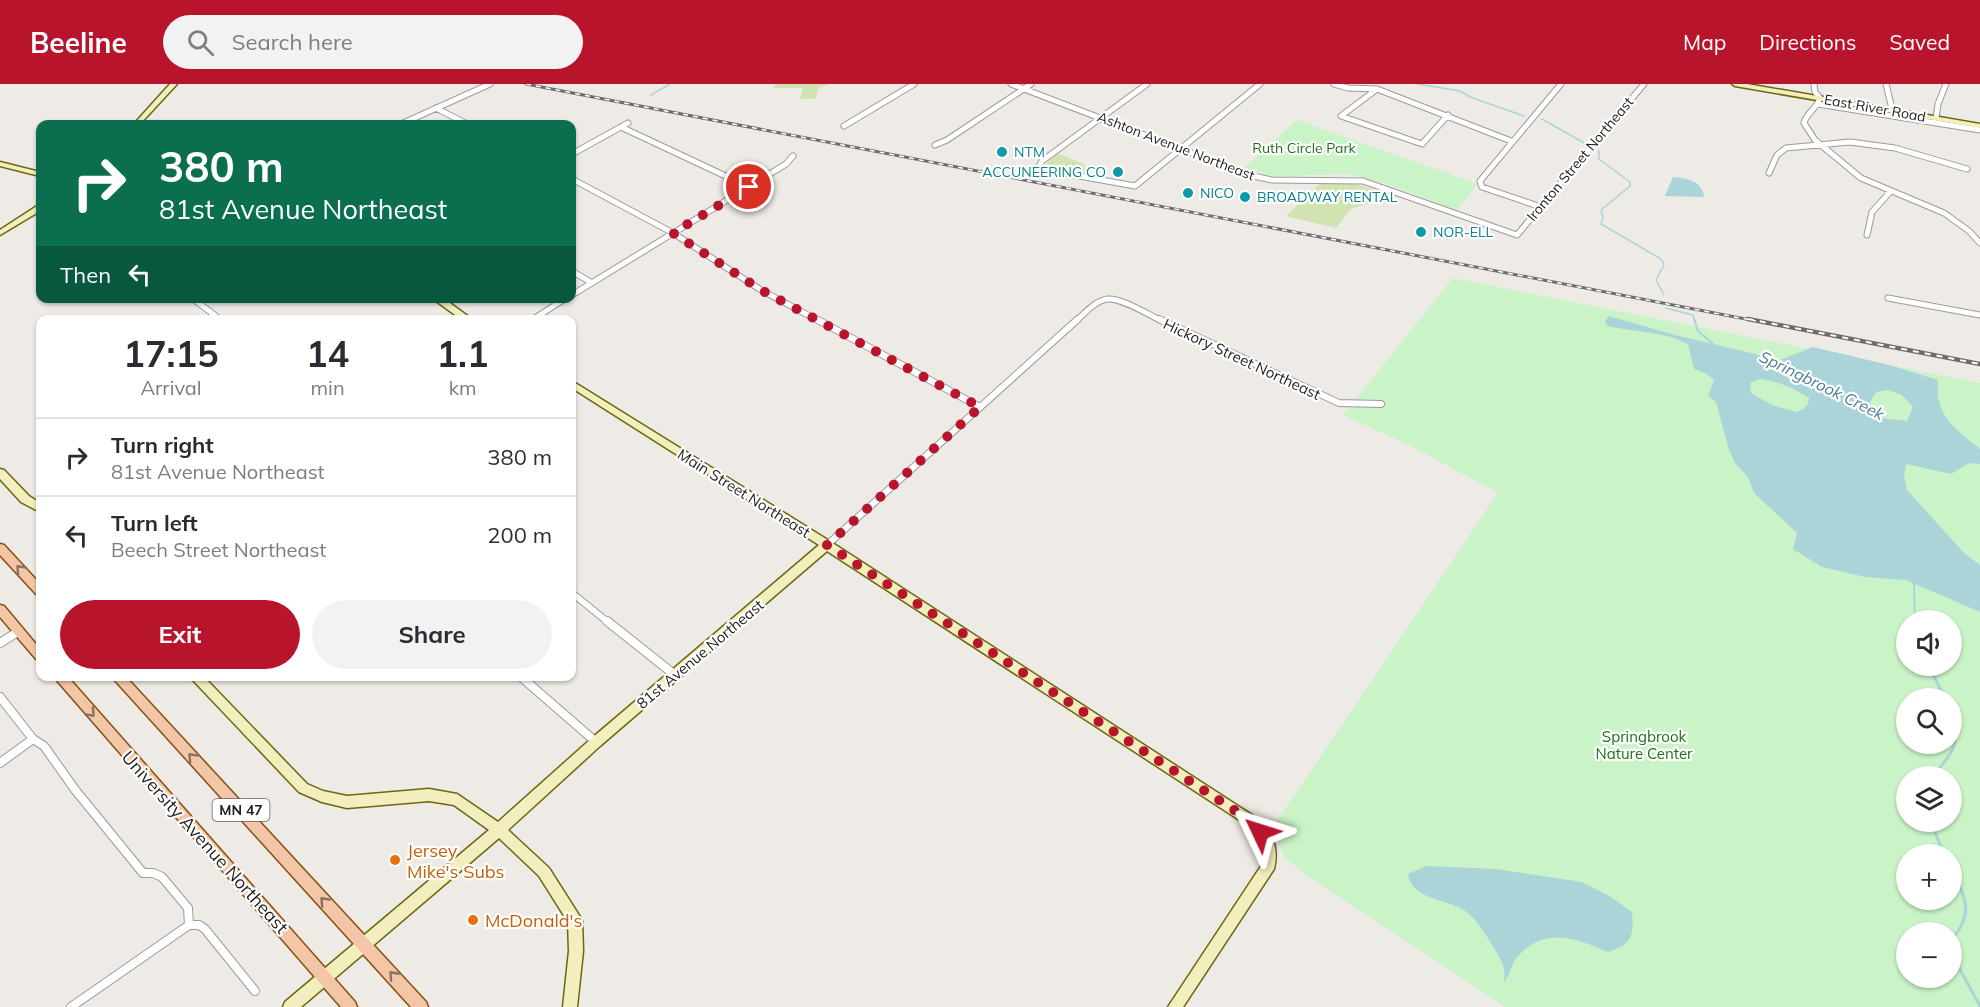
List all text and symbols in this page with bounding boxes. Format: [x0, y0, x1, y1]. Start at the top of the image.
search box [163, 15, 583, 69]
text: Beeline [30, 25, 127, 60]
icon: search [184, 26, 217, 59]
text: Search here [232, 28, 353, 56]
text: Map [1683, 29, 1726, 55]
text: Directions [1759, 29, 1856, 55]
text: Saved [1889, 29, 1950, 55]
street label: East River Road [1823, 90, 1927, 126]
street label: Ironton Street Northeast [1523, 93, 1637, 225]
street label: Ashton Avenue Northeast [1095, 108, 1257, 184]
park label: Ruth Circle Park [1252, 139, 1356, 157]
text: 380 m [159, 140, 284, 193]
place label: NTM [1014, 143, 1045, 161]
icon: right [60, 144, 138, 222]
marker: NTM [995, 145, 1009, 159]
pin [723, 161, 774, 212]
place label: ACCUNEERING CO [982, 163, 1106, 181]
marker: ACCUNEERING CO [1111, 165, 1125, 179]
icon: arrive [732, 170, 765, 203]
place label: NICO [1200, 184, 1234, 202]
marker: NICO [1181, 186, 1195, 200]
place label: BROADWAY RENTAL [1257, 188, 1398, 206]
marker: BROADWAY RENTAL [1238, 190, 1252, 204]
text: 81st Avenue Northeast [159, 192, 447, 226]
place label: NOR-ELL [1433, 223, 1494, 241]
marker: NOR-ELL [1414, 225, 1428, 239]
icon: left [123, 258, 156, 291]
text: Then [60, 261, 111, 289]
street label: Hickory Street Northeast [1160, 314, 1324, 404]
text: 17:15 [123, 331, 219, 376]
text: 14 [306, 331, 349, 376]
text: 1.1 [437, 331, 489, 376]
water label: Springbrook Creek [1756, 346, 1888, 424]
text: Arrival [140, 375, 202, 400]
text: min [311, 375, 345, 400]
text: km [449, 375, 477, 400]
text: Turn right [111, 431, 214, 459]
icon: right [60, 441, 93, 474]
text: 380 m [487, 443, 552, 471]
street label: Main Street Northeast [674, 444, 814, 542]
text: 81st Avenue Northeast [111, 459, 325, 484]
text: Turn left [111, 509, 198, 537]
icon: left [60, 519, 93, 552]
text: 200 m [487, 521, 552, 549]
text: Beech Street Northeast [111, 537, 326, 562]
one-way arrow [16, 566, 27, 576]
street label: 81st Avenue Northeast [633, 595, 767, 713]
button: Exit [60, 600, 300, 669]
button: Share [312, 600, 552, 669]
map controls [1896, 610, 1962, 988]
button: sound [1896, 610, 1962, 676]
button: search [1896, 688, 1962, 754]
one-way arrow [84, 706, 95, 717]
park label: Springbrook Nature Center [1596, 727, 1693, 763]
street label: University Avenue Northeast [117, 746, 293, 938]
one-way arrow [188, 754, 199, 764]
button: layers [1896, 766, 1962, 832]
road number: MN 47 [212, 799, 270, 821]
position arrow [1228, 800, 1292, 864]
place label: Jersey Mike's Subs [407, 839, 505, 883]
button: + [1896, 844, 1962, 910]
marker: Jersey Mike's Subs [388, 853, 402, 867]
one-way arrow [321, 897, 332, 908]
place label: McDonald's [485, 909, 582, 932]
marker: McDonald's [466, 913, 480, 927]
button: − [1896, 922, 1962, 988]
one-way arrow [389, 972, 400, 982]

